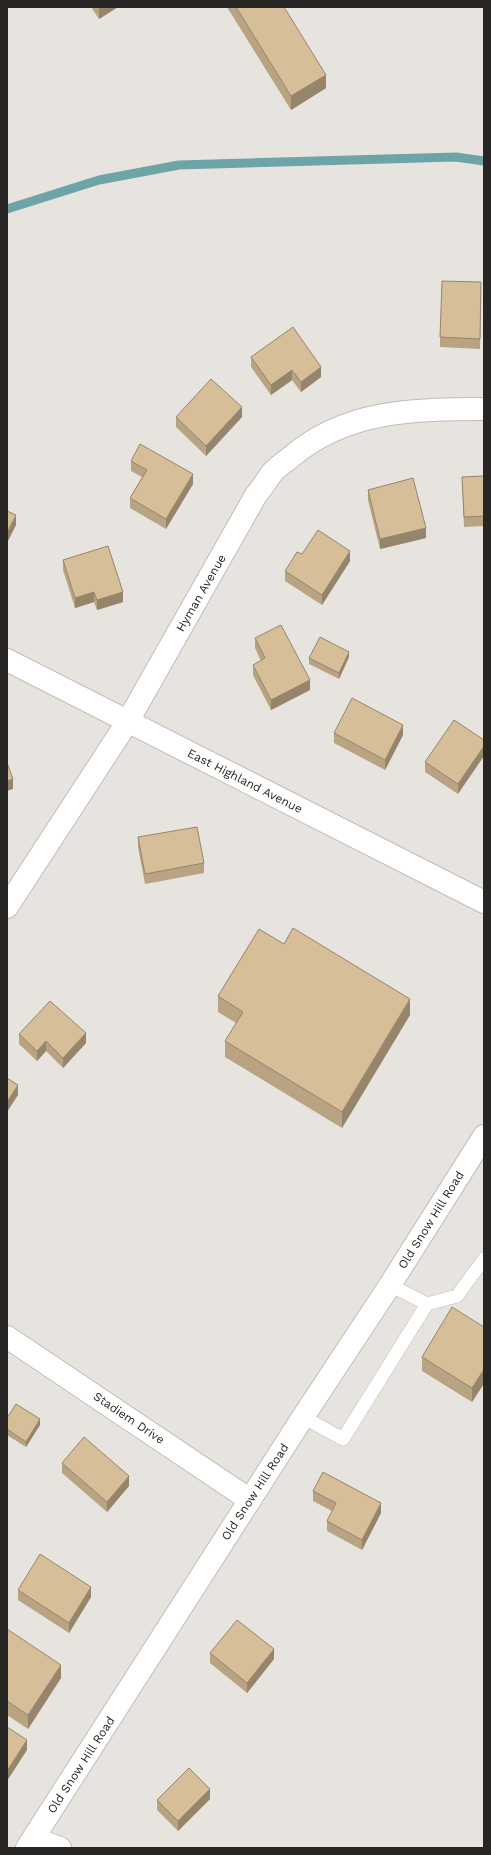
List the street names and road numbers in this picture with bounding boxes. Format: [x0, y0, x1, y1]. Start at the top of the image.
street label: Hyman Avenue [173, 552, 229, 634]
street label: East Highland Avenue [185, 746, 305, 816]
street label: Old Snow Hill Road [395, 1169, 467, 1271]
street label: Stadiem Drive [91, 1389, 167, 1447]
street label: Old Snow Hill Road [218, 1441, 292, 1543]
street label: Old Snow Hill Road [44, 1714, 118, 1816]

